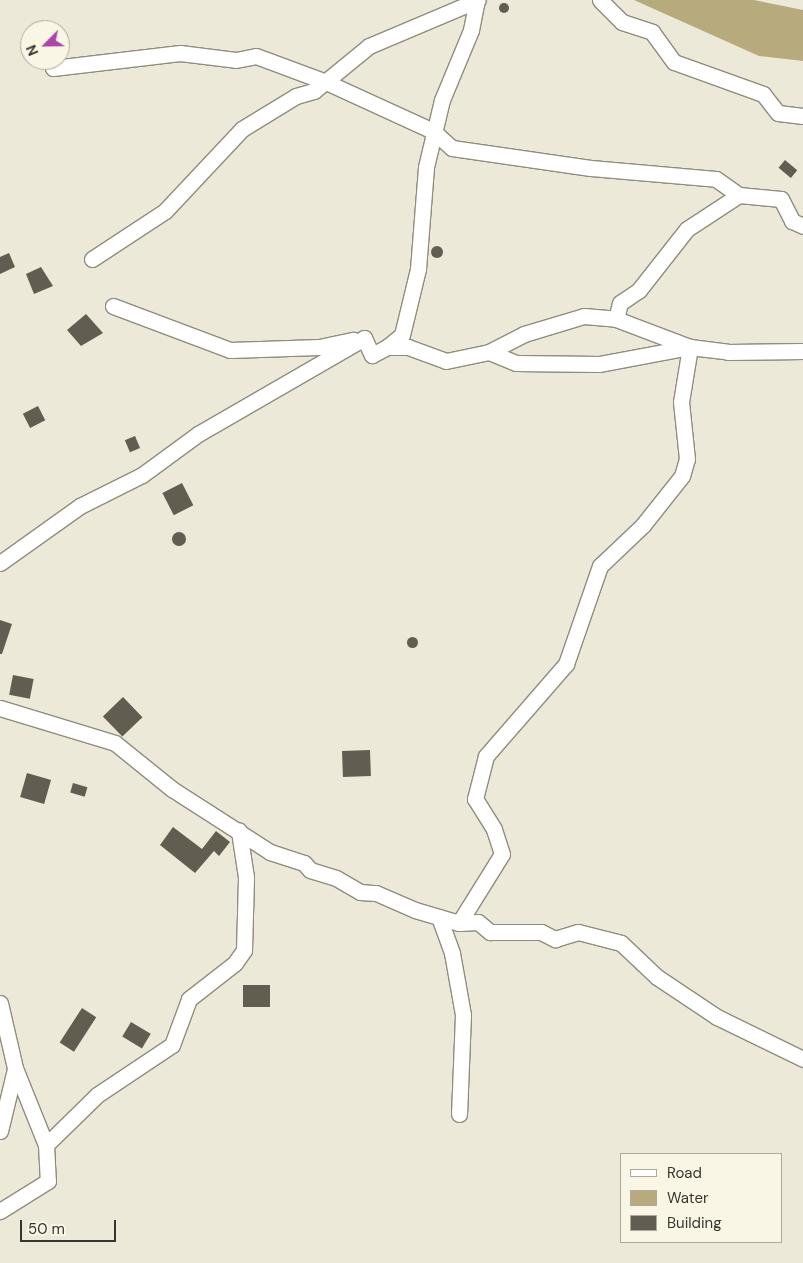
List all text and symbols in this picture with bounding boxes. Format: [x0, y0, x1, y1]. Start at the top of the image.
north arrow [20, 20, 70, 70]
text: N [22, 42, 42, 59]
legend [620, 1153, 783, 1243]
text: Road [667, 1163, 702, 1183]
text: Water [667, 1188, 708, 1208]
scale bar [22, 1210, 119, 1242]
text: Building [667, 1213, 722, 1233]
text: 50 m [28, 1219, 65, 1239]

